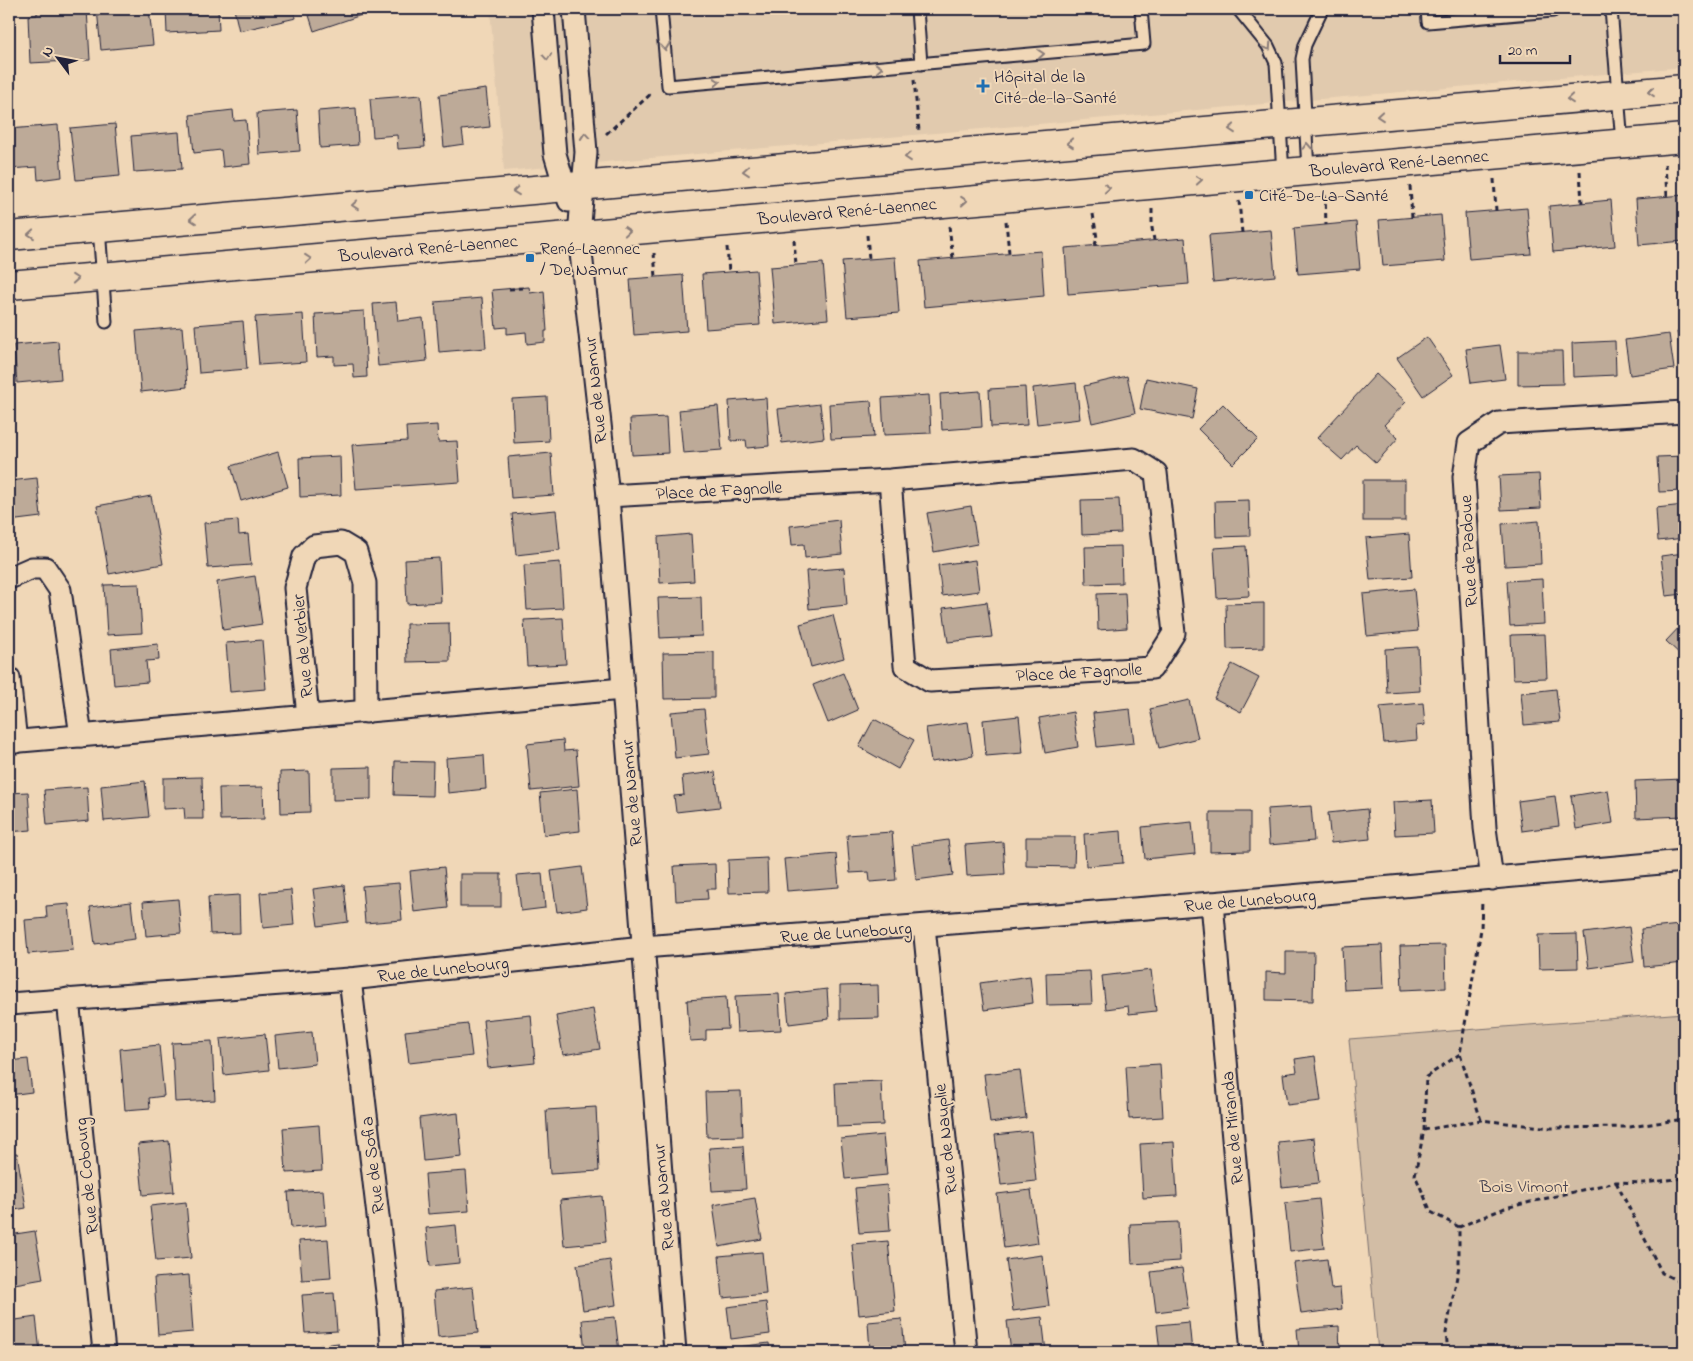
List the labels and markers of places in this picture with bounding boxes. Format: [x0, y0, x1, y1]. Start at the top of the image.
place label: Hôpital de la Cité-de-la-Santé [994, 65, 1118, 112]
marker: Hôpital de la Cité-de-la-Santé [976, 79, 990, 93]
place label: Cité-De-La-Santé [1259, 184, 1389, 210]
marker: Cité-De-La-Santé [1243, 189, 1255, 201]
place label: René-Laennec / De Namur [540, 237, 640, 284]
marker: René-Laennec / De Namur [524, 252, 536, 264]

